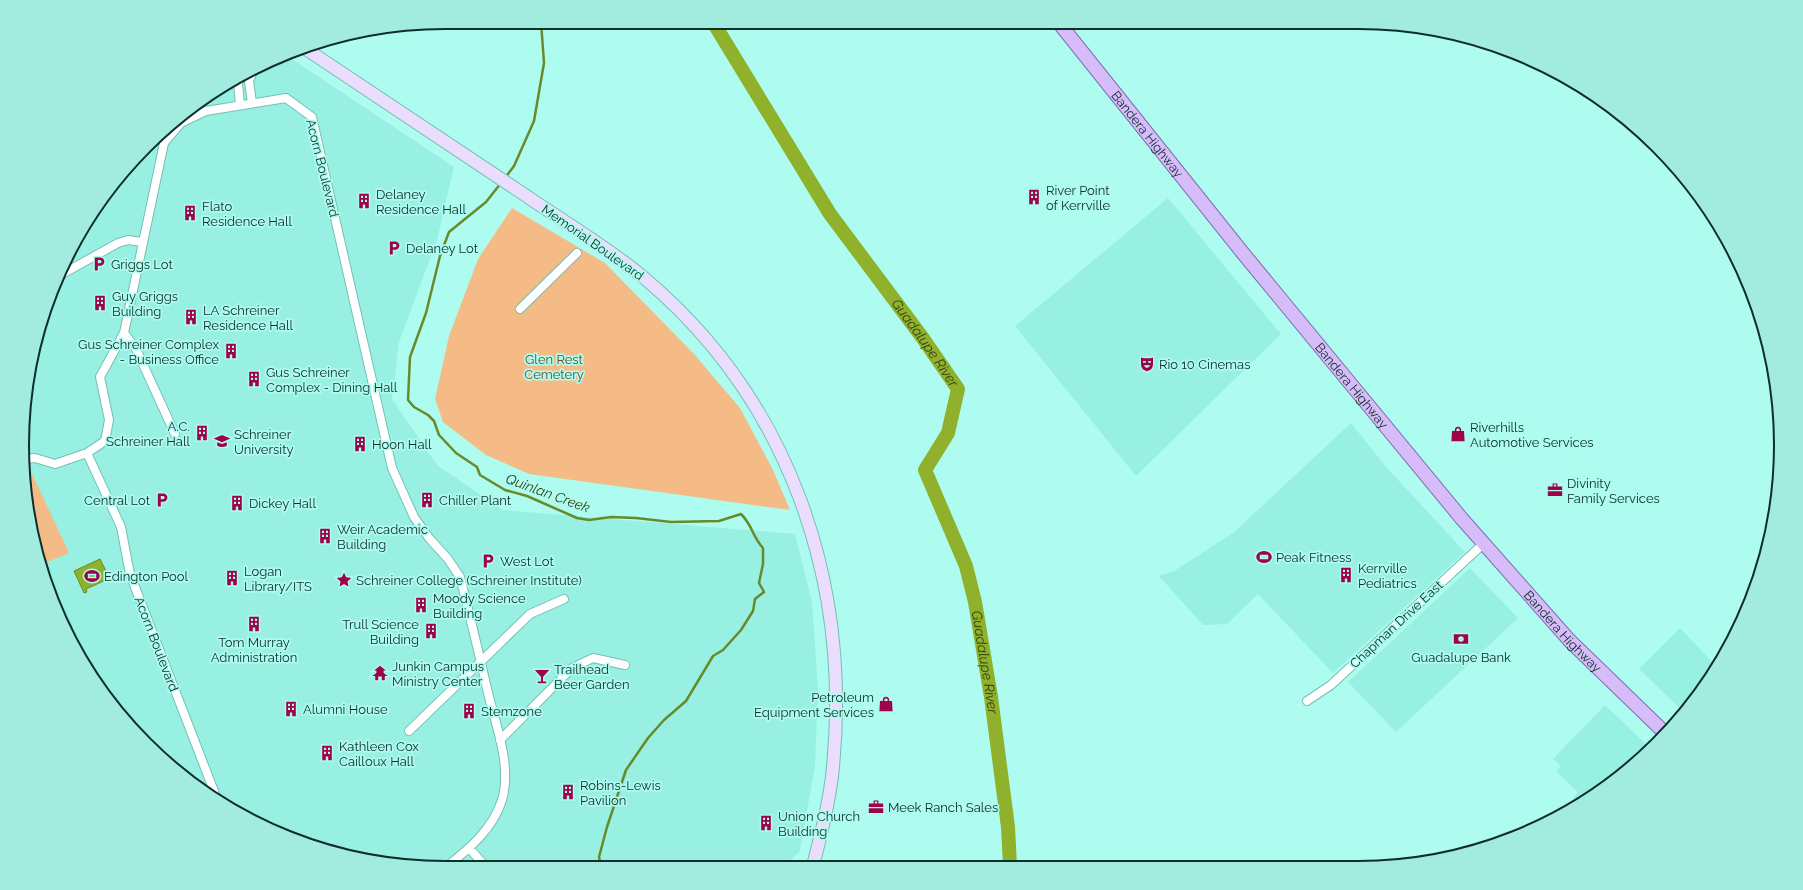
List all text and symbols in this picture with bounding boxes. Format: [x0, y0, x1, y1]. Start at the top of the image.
street label: Bandera Highway [1108, 88, 1186, 180]
street label: Acorn Boulevard [303, 118, 342, 219]
place label: River Point of Kerrville [1046, 183, 1110, 213]
place label: Delaney Residence Hall [376, 187, 466, 217]
building icon: River Point of Kerrville [1025, 188, 1043, 206]
building icon: Delaney Residence Hall [355, 192, 373, 210]
place label: Flato Residence Hall [202, 199, 292, 229]
street label: Memorial Boulevard [539, 202, 647, 283]
building icon: Flato Residence Hall [181, 204, 199, 222]
parking icon: Delaney Lot [385, 239, 403, 257]
place label: Delaney Lot [406, 241, 479, 256]
parking icon: Griggs Lot [90, 255, 108, 273]
place label: Griggs Lot [111, 257, 173, 272]
place label: Guy Griggs Building [112, 289, 178, 319]
building icon: Guy Griggs Building [91, 294, 109, 312]
water label: Guadalupe River [888, 296, 963, 391]
place label: LA Schreiner Residence Hall [203, 303, 293, 333]
building icon: LA Schreiner Residence Hall [182, 308, 200, 326]
place label: Gus Schreiner Complex - Business Office [78, 337, 219, 367]
street label: Bandera Highway [1312, 340, 1391, 432]
building icon: Gus Schreiner Complex - Business Office [222, 342, 240, 360]
park label: Glen Rest Cemetery [524, 352, 584, 382]
theatre icon: Rio 10 Cinemas [1138, 355, 1156, 373]
place label: Rio 10 Cinemas [1159, 357, 1250, 372]
place label: Gus Schreiner Complex - Dining Hall [266, 365, 398, 395]
building icon: Gus Schreiner Complex - Dining Hall [245, 370, 263, 388]
place label: A.C. Schreiner Hall [106, 419, 190, 449]
place label: Riverhills Automotive Services [1470, 420, 1594, 450]
building icon: A.C. Schreiner Hall [193, 424, 211, 442]
shop icon: Riverhills Automotive Services [1449, 425, 1467, 443]
place label: Schreiner University [234, 427, 294, 457]
school or university icon: Schreiner University [213, 432, 231, 450]
building icon: Hoon Hall [351, 435, 369, 453]
place label: Hoon Hall [372, 437, 432, 452]
water label: Quinlan Creek [504, 470, 593, 516]
place label: Divinity Family Services [1567, 476, 1660, 506]
office icon: Divinity Family Services [1546, 481, 1564, 499]
parking icon: Central Lot [153, 491, 171, 509]
building icon: Chiller Plant [418, 491, 436, 509]
place label: Central Lot [84, 493, 151, 508]
place label: Chiller Plant [439, 493, 512, 508]
building icon: Dickey Hall [228, 494, 246, 512]
place label: Dickey Hall [249, 496, 316, 511]
place label: Weir Academic Building [337, 522, 428, 552]
building icon: Weir Academic Building [316, 527, 334, 545]
sports icon: Peak Fitness [1255, 548, 1273, 566]
place label: Peak Fitness [1276, 550, 1352, 565]
parking icon: West Lot [479, 552, 497, 570]
place label: West Lot [500, 554, 554, 569]
place label: Kerrville Pediatrics [1358, 561, 1417, 591]
place label: Logan Library/ITS [244, 564, 312, 594]
building icon: Kerrville Pediatrics [1337, 566, 1355, 584]
sports icon: Edington Pool [83, 567, 101, 585]
place label: Edington Pool [104, 569, 189, 584]
building icon: Logan Library/ITS [223, 569, 241, 587]
place icon: Schreiner College (Schreiner Institute) [335, 571, 353, 589]
place label: Schreiner College (Schreiner Institute) [356, 573, 582, 588]
street label: Chapman Drive East [1347, 577, 1446, 671]
street label: Bandera Highway [1521, 588, 1604, 675]
place label: Moody Science Building [433, 591, 526, 621]
street label: Acorn Boulevard [132, 595, 182, 694]
building icon: Moody Science Building [412, 596, 430, 614]
water label: Guadalupe River [969, 609, 1001, 716]
building icon: Tom Murray Administration [245, 615, 263, 633]
place label: Trull Science Building [342, 617, 419, 647]
building icon: Trull Science Building [422, 622, 440, 640]
bank icon: Guadalupe Bank [1452, 630, 1470, 648]
place label: Tom Murray Administration [211, 635, 297, 665]
place label: Guadalupe Bank [1411, 650, 1511, 665]
place label: Junkin Campus Ministry Center [392, 659, 484, 689]
place label: Trailhead Beer Garden [554, 662, 630, 692]
temple icon: Junkin Campus Ministry Center [371, 664, 389, 682]
bar icon: Trailhead Beer Garden [533, 667, 551, 685]
place label: Petroleum Equipment Services [754, 690, 874, 720]
shop icon: Petroleum Equipment Services [877, 695, 895, 713]
building icon: Alumni House [282, 700, 300, 718]
place label: Alumni House [303, 702, 388, 717]
building icon: Stemzone [460, 702, 478, 720]
place label: Stemzone [481, 704, 542, 719]
place label: Kathleen Cox Cailloux Hall [339, 739, 419, 769]
building icon: Kathleen Cox Cailloux Hall [318, 744, 336, 762]
place label: Robins-Lewis Pavilion [580, 778, 661, 808]
building icon: Robins-Lewis Pavilion [559, 783, 577, 801]
office icon: Meek Ranch Sales [867, 798, 885, 816]
place label: Meek Ranch Sales [888, 800, 998, 815]
place label: Union Church Building [778, 809, 860, 839]
building icon: Union Church Building [757, 814, 775, 832]

